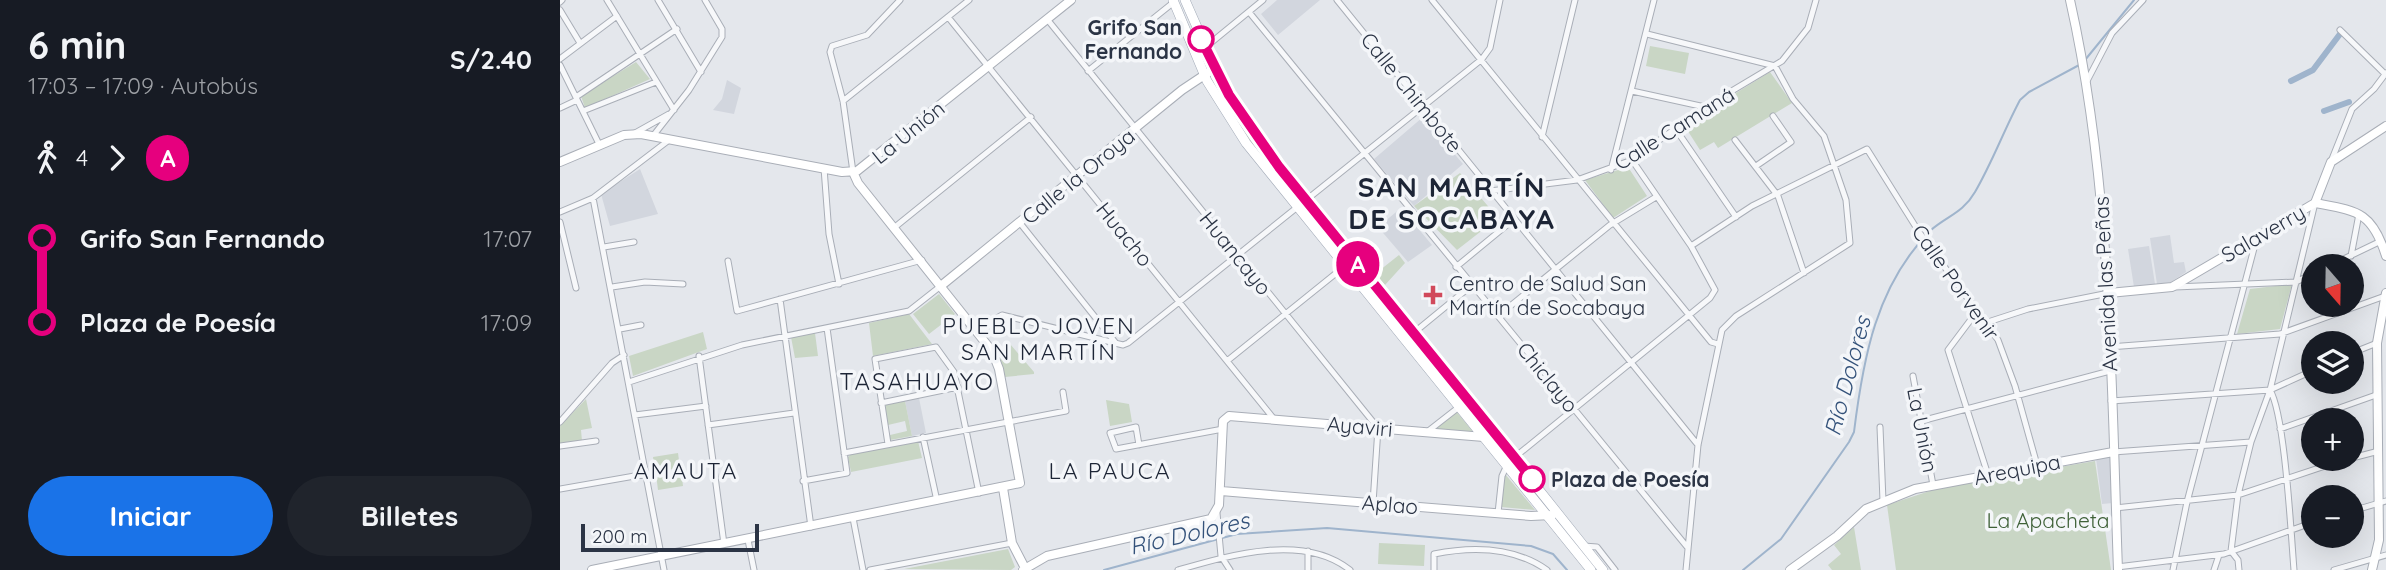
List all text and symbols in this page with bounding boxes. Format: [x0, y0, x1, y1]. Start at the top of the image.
place label: Grifo San Fernando [1084, 14, 1182, 64]
text: 6 min [28, 21, 126, 69]
marker: Grifo San Fernando [1188, 26, 1214, 52]
street label: Calle Chimbote [1356, 27, 1468, 157]
text: S/2.40 [450, 43, 532, 76]
text: 17:03 – 17:09 · Autobús [28, 71, 258, 100]
street label: Calle Camaná [1609, 81, 1739, 175]
street label: La Unión [866, 95, 950, 169]
street label: Calle la Oroya [1016, 123, 1140, 229]
icon: walk [28, 139, 66, 177]
icon: forward [98, 139, 136, 177]
text: 4 [76, 143, 88, 172]
text: A [160, 143, 175, 173]
district label: SAN MARTÍN DE SOCABAYA [1348, 169, 1556, 236]
street label: Avenida las Peñas [2087, 196, 2123, 372]
street label: Huacho [1091, 197, 1159, 271]
street label: Salaverry [2216, 199, 2310, 267]
street label: Huancayo [1194, 206, 1278, 300]
street label: Calle Porvenir [1907, 219, 2005, 345]
text: Grifo San Fernando [80, 222, 325, 255]
text: 17:07 [483, 224, 532, 253]
line badge: A [1335, 241, 1381, 287]
text: A [1350, 249, 1366, 279]
north arrow [2301, 254, 2364, 317]
map controls [2301, 254, 2364, 548]
place label: Centro de Salud San Martín de Socabaya [1449, 270, 1647, 320]
marker: Centro de Salud San Martín de Socabaya [1423, 285, 1443, 305]
text: Plaza de Poesía [80, 306, 276, 339]
text: 17:09 [481, 308, 532, 337]
district label: PUEBLO JOVEN SAN MARTÍN [942, 311, 1136, 366]
water label: Río Dolores [1817, 311, 1877, 439]
button: layers [2301, 331, 2364, 394]
street label: Chiclayo [1512, 337, 1584, 417]
district label: TASAHUAYO [839, 366, 995, 396]
street label: La Unión [1902, 385, 1944, 475]
button: + [2301, 408, 2364, 471]
street label: Ayaviri [1326, 410, 1394, 442]
street label: Arequipa [1971, 448, 2063, 490]
district label: AMAUTA [634, 456, 738, 485]
district label: LA PAUCA [1048, 456, 1172, 485]
marker: Plaza de Poesía [1519, 466, 1545, 492]
place label: Plaza de Poesía [1551, 466, 1709, 492]
button: Iniciar [28, 476, 273, 556]
button: Billetes [287, 476, 532, 556]
button: − [2301, 485, 2364, 548]
street label: Aplao [1361, 489, 1419, 519]
water label: Río Dolores [1126, 505, 1254, 561]
park label: La Apacheta [1986, 507, 2110, 533]
scale bar [581, 521, 760, 553]
text: 200 m [592, 524, 648, 548]

